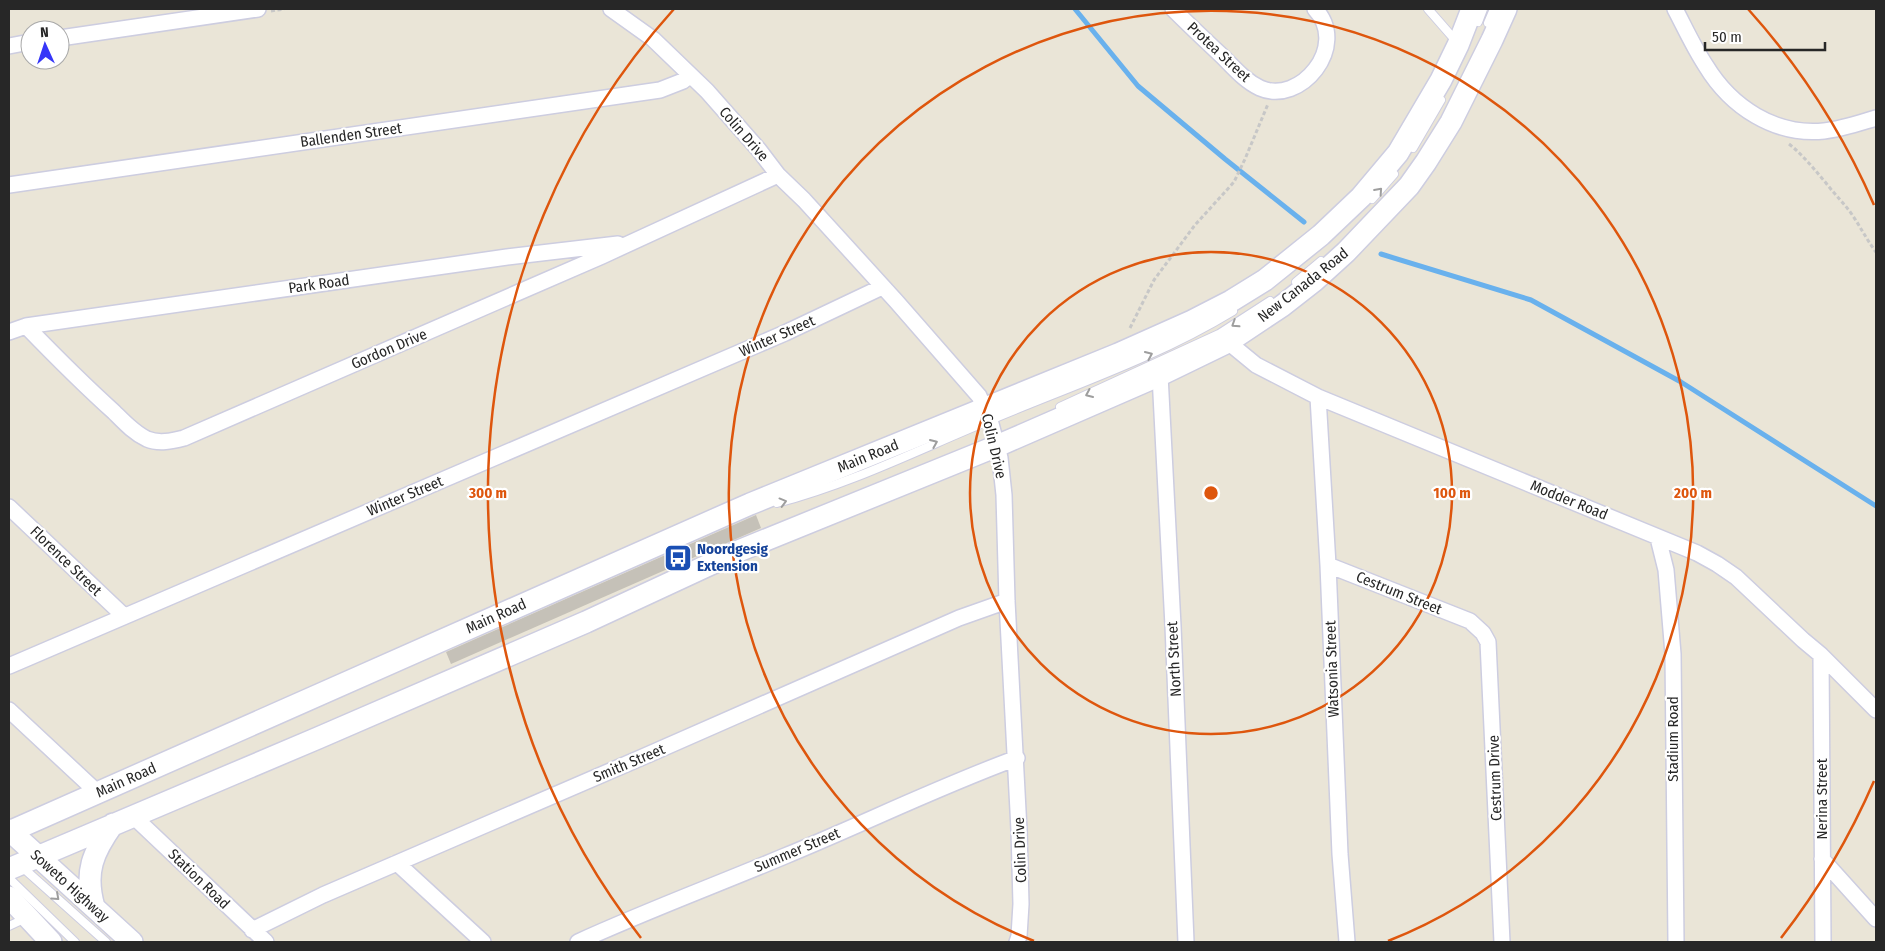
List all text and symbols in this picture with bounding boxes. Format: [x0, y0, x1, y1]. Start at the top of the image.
street label: Protea Street [1184, 18, 1254, 86]
north arrow [20, 20, 70, 70]
scale bar [1705, 20, 1825, 52]
text: N [40, 24, 49, 41]
text: 50 m [1712, 28, 1742, 46]
street label: Colin Drive [716, 103, 772, 165]
street label: Ballenden Street [299, 119, 403, 151]
one-way arrow [1373, 188, 1382, 197]
street label: New Canada Road [1254, 244, 1352, 326]
street label: Park Road [287, 271, 351, 297]
street label: Winter Street [736, 311, 818, 361]
one-way arrow [1232, 317, 1241, 327]
street label: Gordon Drive [348, 325, 430, 373]
one-way arrow [1144, 350, 1153, 361]
one-way arrow [1085, 388, 1094, 398]
street label: Colin Drive [978, 412, 1010, 480]
street label: Main Road [835, 436, 901, 476]
one-way arrow [929, 439, 938, 450]
street label: Winter Street [364, 472, 446, 520]
street label: Modder Road [1528, 476, 1610, 524]
text: 300 m [468, 484, 507, 502]
centre of rings [1202, 484, 1220, 502]
text: 100 m [1433, 484, 1471, 502]
text: 200 m [1673, 484, 1712, 502]
one-way arrow [778, 497, 786, 507]
street label: Florence Street [27, 522, 106, 600]
place label: Noordgesig Extension [697, 540, 768, 575]
bus stop icon: Noordgesig Extension [663, 543, 693, 573]
street label: Cestrum Street [1353, 568, 1445, 618]
street label: Main Road [463, 595, 529, 637]
street label: Watsonia Street [1321, 620, 1343, 718]
street label: North Street [1163, 621, 1185, 697]
street label: Stadium Road [1664, 696, 1682, 782]
street label: Cestrum Drive [1485, 735, 1505, 821]
street label: Smith Street [591, 740, 668, 786]
street label: Nerina Street [1813, 758, 1831, 840]
street label: Main Road [93, 759, 159, 801]
street label: Colin Drive [1010, 817, 1030, 883]
street label: Summer Street [751, 824, 843, 876]
street label: Station Road [164, 845, 234, 913]
street label: Soweto Highway [27, 846, 113, 926]
one-way arrow [50, 891, 59, 900]

